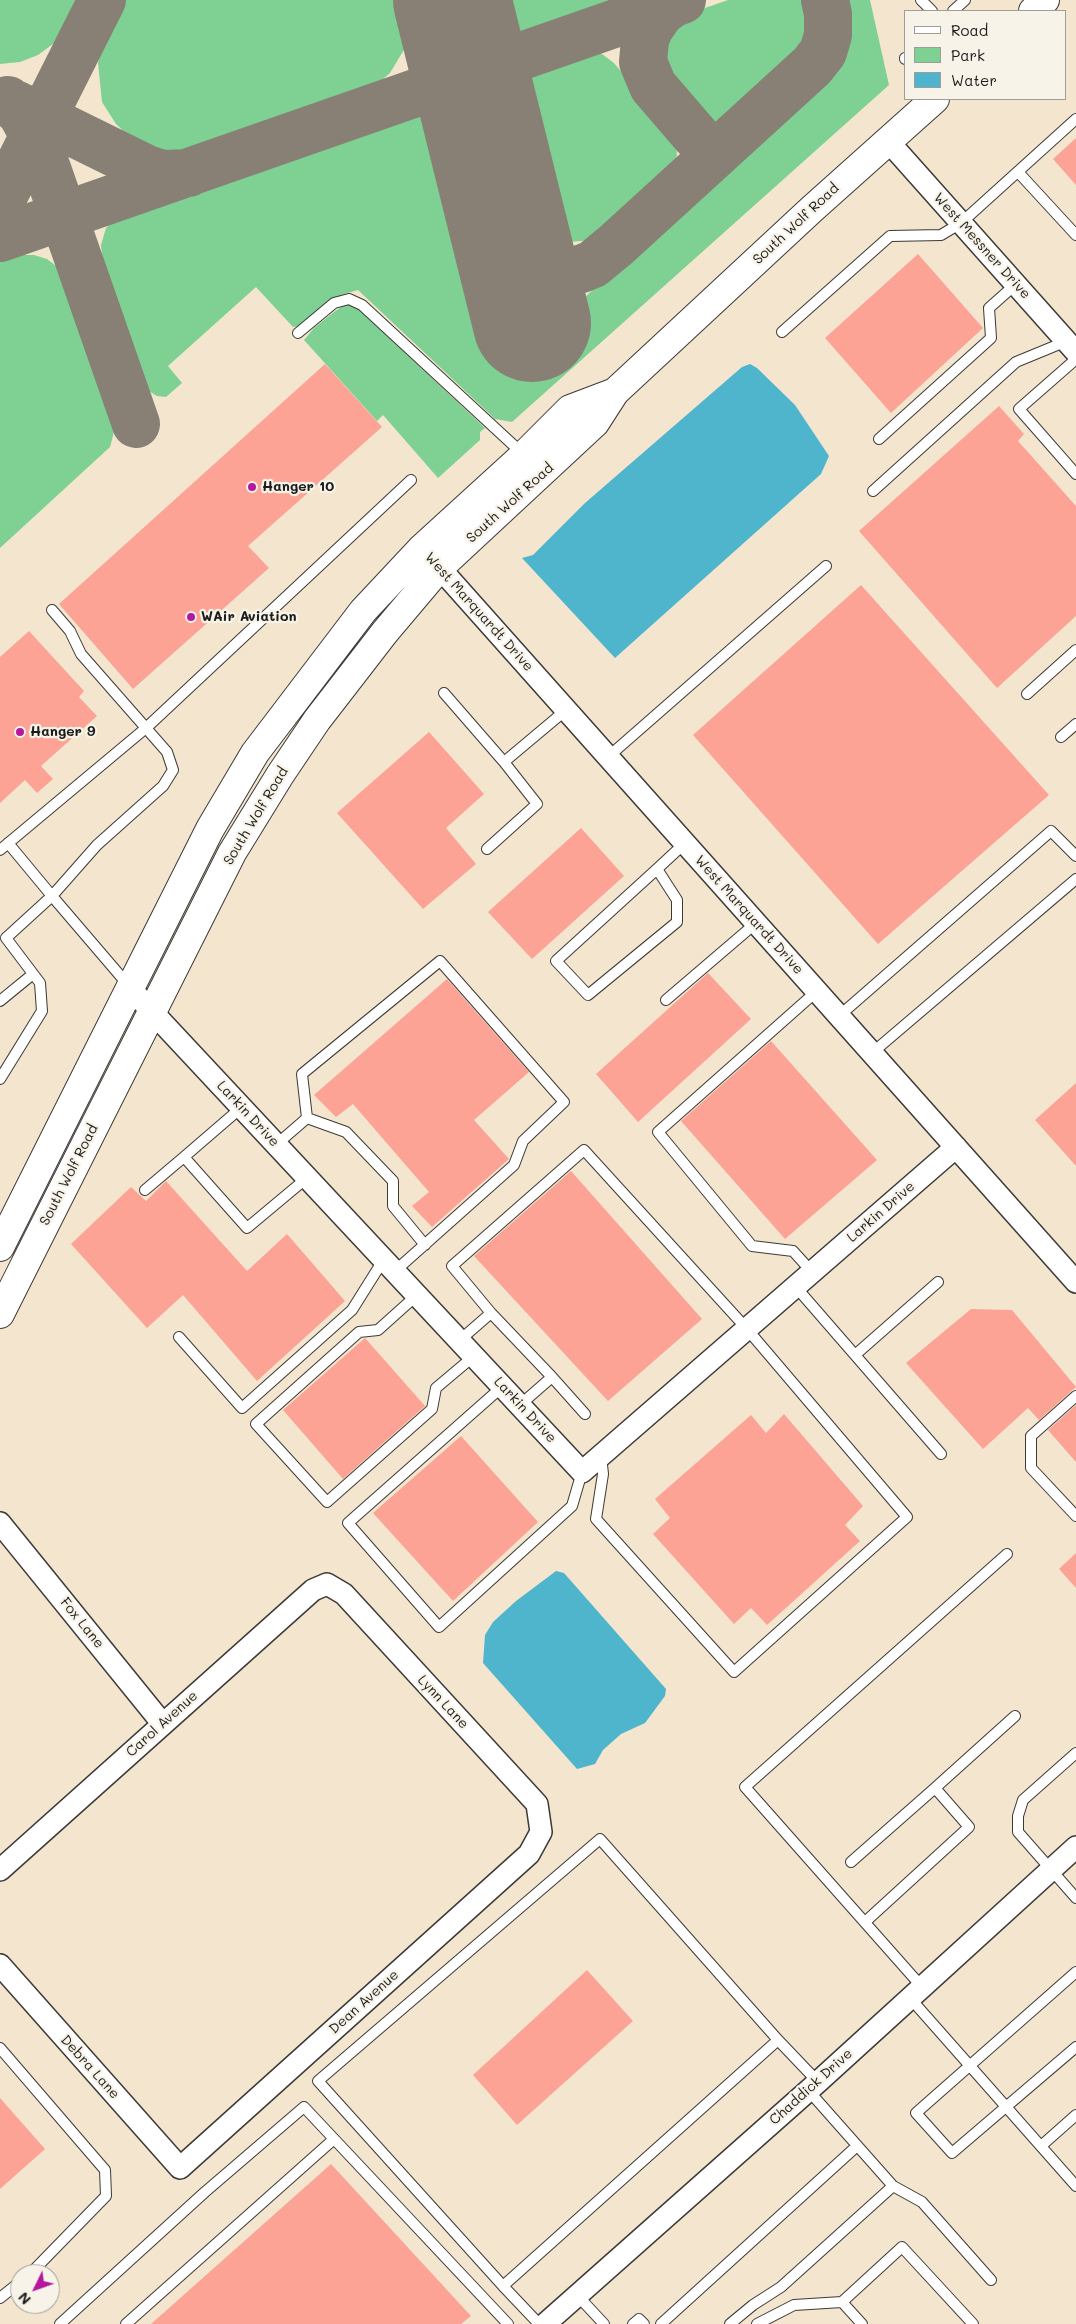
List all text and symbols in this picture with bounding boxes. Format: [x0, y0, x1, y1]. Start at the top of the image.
legend [904, 10, 1066, 100]
text: Road [951, 20, 988, 40]
text: Park [951, 45, 985, 65]
text: Water [951, 70, 997, 90]
street label: South Wolf Road [750, 180, 842, 268]
street label: West Messner Drive [930, 190, 1034, 302]
street label: South Wolf Road [463, 460, 557, 546]
place label: Hanger 10 [262, 479, 334, 495]
marker: Hanger 10 [246, 481, 258, 493]
street label: West Marquardt Drive [421, 549, 537, 675]
place label: WAir Aviation [201, 609, 297, 625]
marker: WAir Aviation [185, 611, 197, 623]
place label: Hanger 9 [30, 724, 95, 740]
marker: Hanger 9 [14, 726, 26, 738]
street label: South Wolf Road [220, 764, 292, 868]
street label: West Marquardt Drive [691, 852, 807, 978]
street label: Larkin Drive [213, 1078, 283, 1150]
street label: South Wolf Road [36, 1122, 102, 1228]
street label: Larkin Drive [844, 1178, 918, 1246]
street label: Larkin Drive [490, 1374, 560, 1446]
street label: Fox Lane [57, 1594, 107, 1652]
street label: Lynn Lane [414, 1672, 472, 1732]
street label: Carol Avenue [123, 1687, 201, 1761]
street label: Dean Avenue [326, 1966, 402, 2038]
street label: Debra Lane [57, 2032, 123, 2102]
street label: Chaddick Drive [766, 2045, 856, 2129]
north arrow [10, 2264, 60, 2314]
text: N [14, 2288, 35, 2309]

